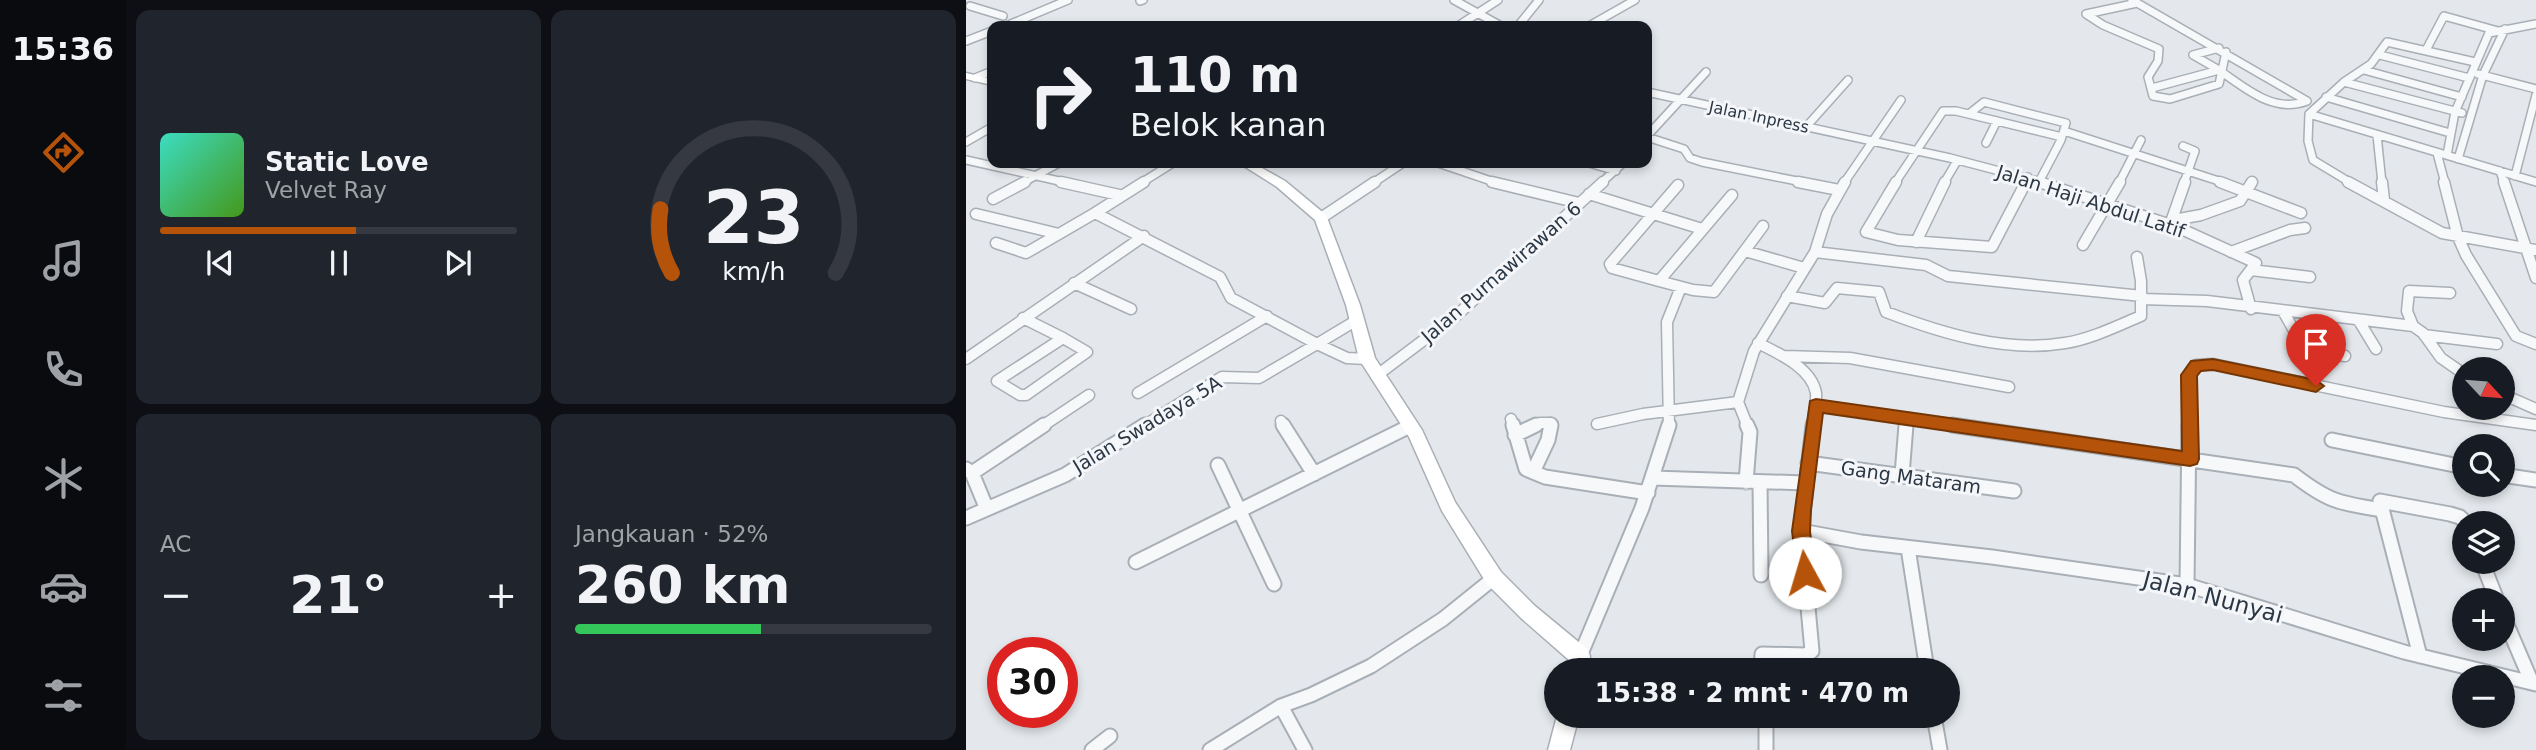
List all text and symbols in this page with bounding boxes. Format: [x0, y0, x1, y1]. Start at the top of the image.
text: 15:36 [12, 30, 114, 68]
text: 110 m [1130, 47, 1300, 104]
icon: right [1015, 49, 1106, 140]
street label: Jalan Inpress [1706, 97, 1811, 137]
text: Belok kanan [1130, 106, 1327, 144]
icon: directions [39, 128, 88, 177]
text: Static Love [265, 147, 429, 177]
street label: Jalan Haji Abdul Latif [1993, 160, 2189, 242]
text: 23 [703, 176, 804, 261]
text: Velvet Ray [265, 177, 387, 203]
street label: Jalan Purnawirawan 6 [1416, 197, 1585, 348]
icon: music [39, 236, 88, 285]
icon: previous [201, 244, 239, 282]
icon: pause [320, 244, 358, 282]
icon: next [439, 244, 477, 282]
text: km/h [722, 257, 785, 286]
pin [2286, 314, 2346, 386]
icon: arrive [2297, 325, 2335, 363]
icon: phone [39, 345, 88, 394]
north arrow [2452, 357, 2515, 420]
map controls [2452, 357, 2515, 728]
street label: Jalan Swadaya 5A [1068, 371, 1225, 478]
button: search [2452, 434, 2515, 497]
icon: climate [39, 454, 88, 503]
street label: Gang Mataram [1839, 456, 1983, 498]
button: layers [2452, 511, 2515, 574]
text: Jangkauan · 52% [575, 521, 768, 547]
text: AC [160, 531, 191, 557]
position arrow [1768, 536, 1842, 610]
text: 260 km [575, 555, 790, 615]
icon: car [39, 562, 88, 611]
text: 21° [289, 565, 388, 625]
street label: Jalan Nunyai [2138, 565, 2286, 628]
text: − [160, 573, 192, 617]
text: + [485, 573, 517, 617]
button: + [2452, 588, 2515, 651]
speed limit sign: 30 [987, 637, 1078, 728]
button: − [2452, 665, 2515, 728]
icon: filters [39, 671, 88, 720]
text: 15:38 · 2 mnt · 470 m [1595, 678, 1909, 708]

